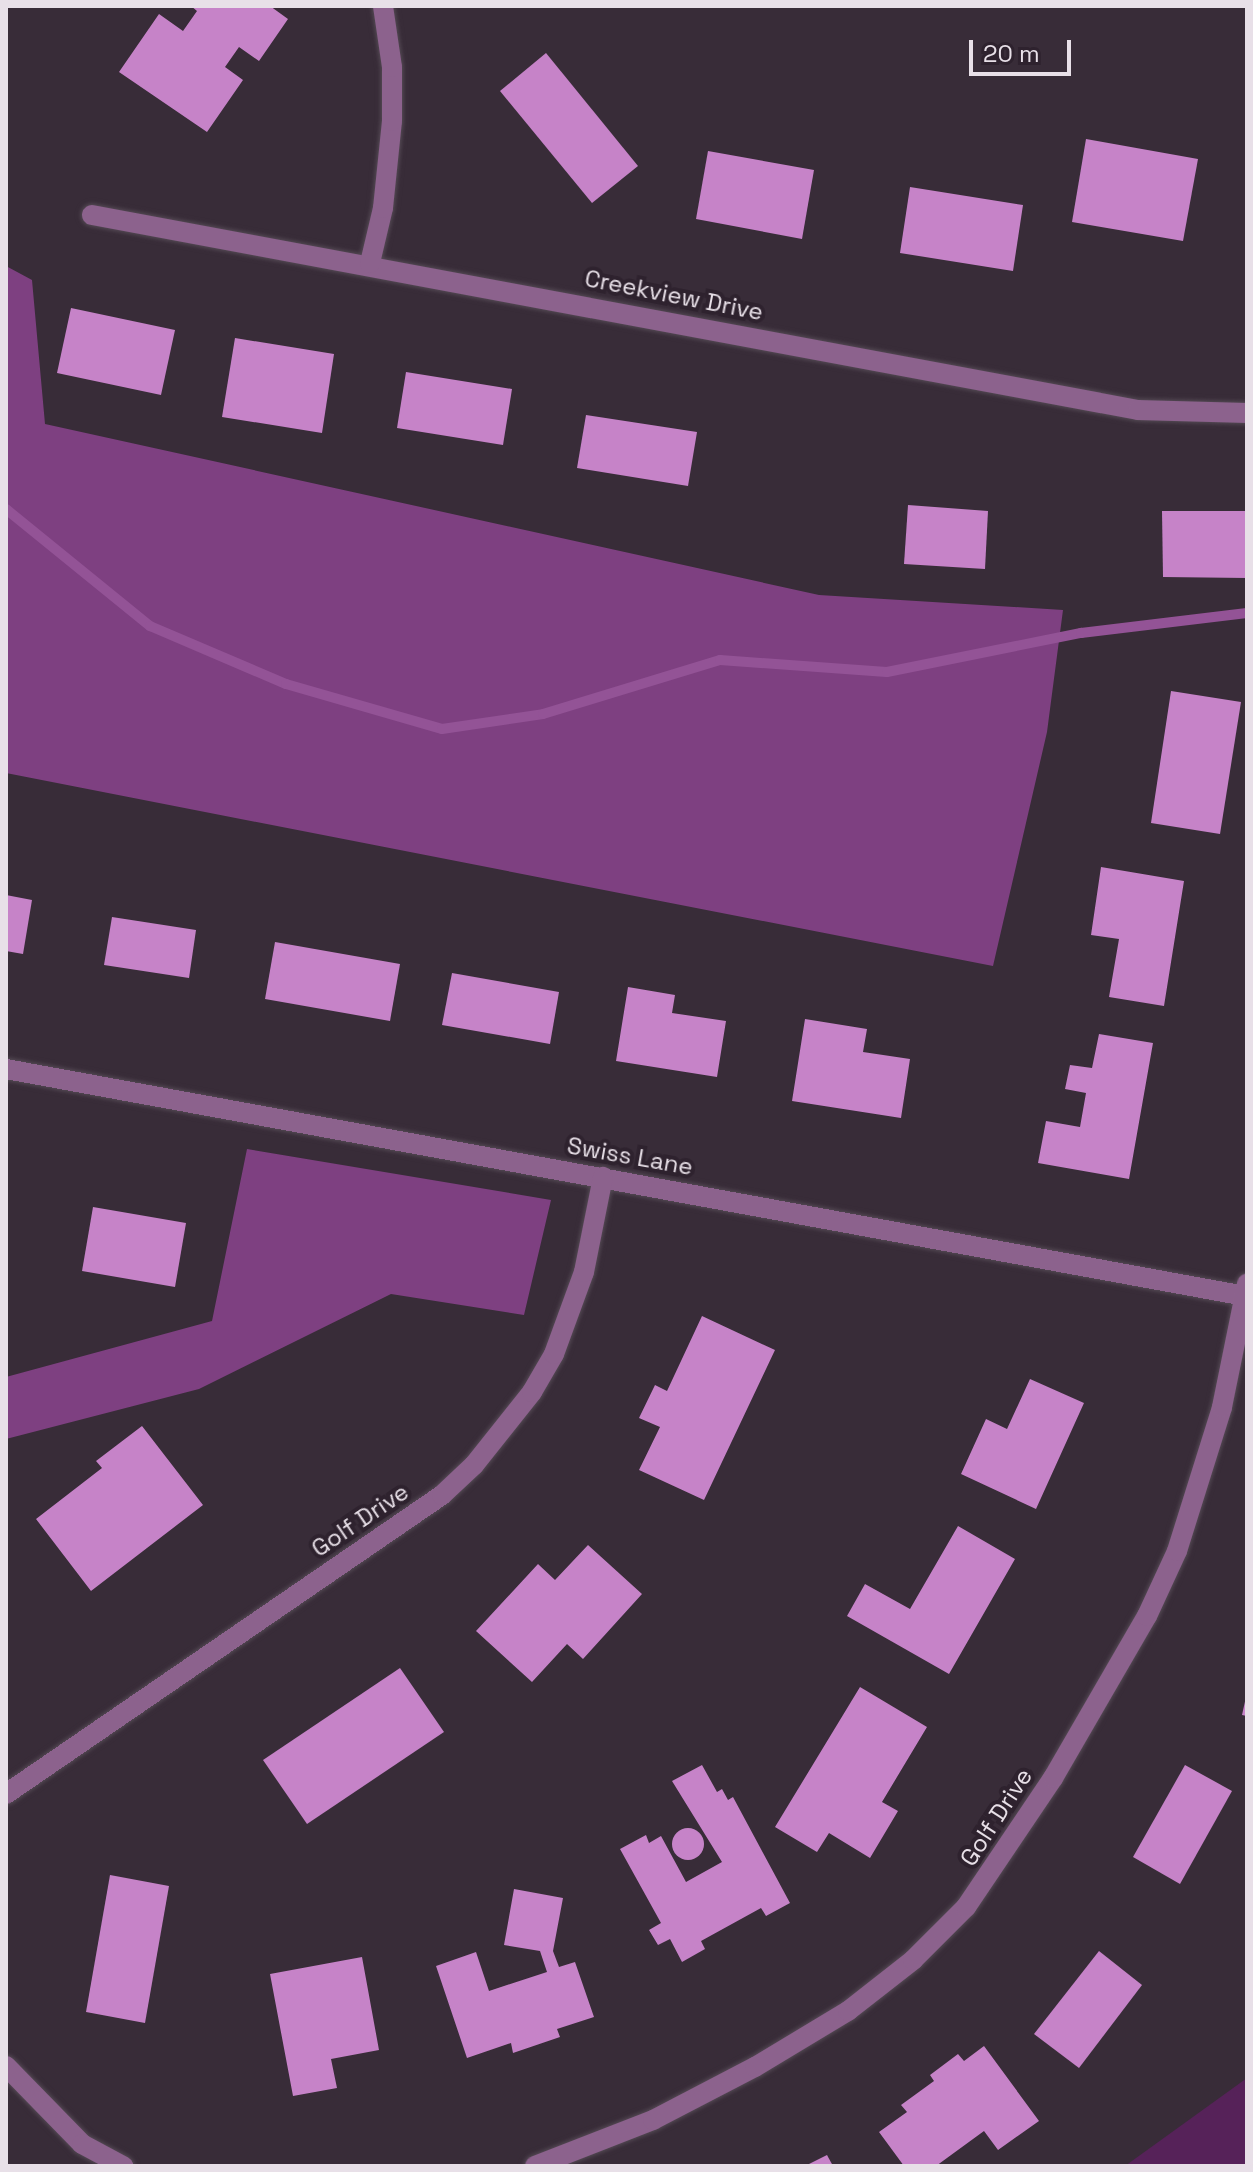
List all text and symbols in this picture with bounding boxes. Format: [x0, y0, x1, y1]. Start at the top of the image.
scale bar [973, 24, 1075, 74]
text: 20 m [983, 38, 1040, 69]
street label: Creekview Drive [582, 264, 766, 326]
street label: Swiss Lane [565, 1131, 695, 1181]
street label: Golf Drive [306, 1477, 414, 1563]
street label: Golf Drive [954, 1763, 1038, 1871]

